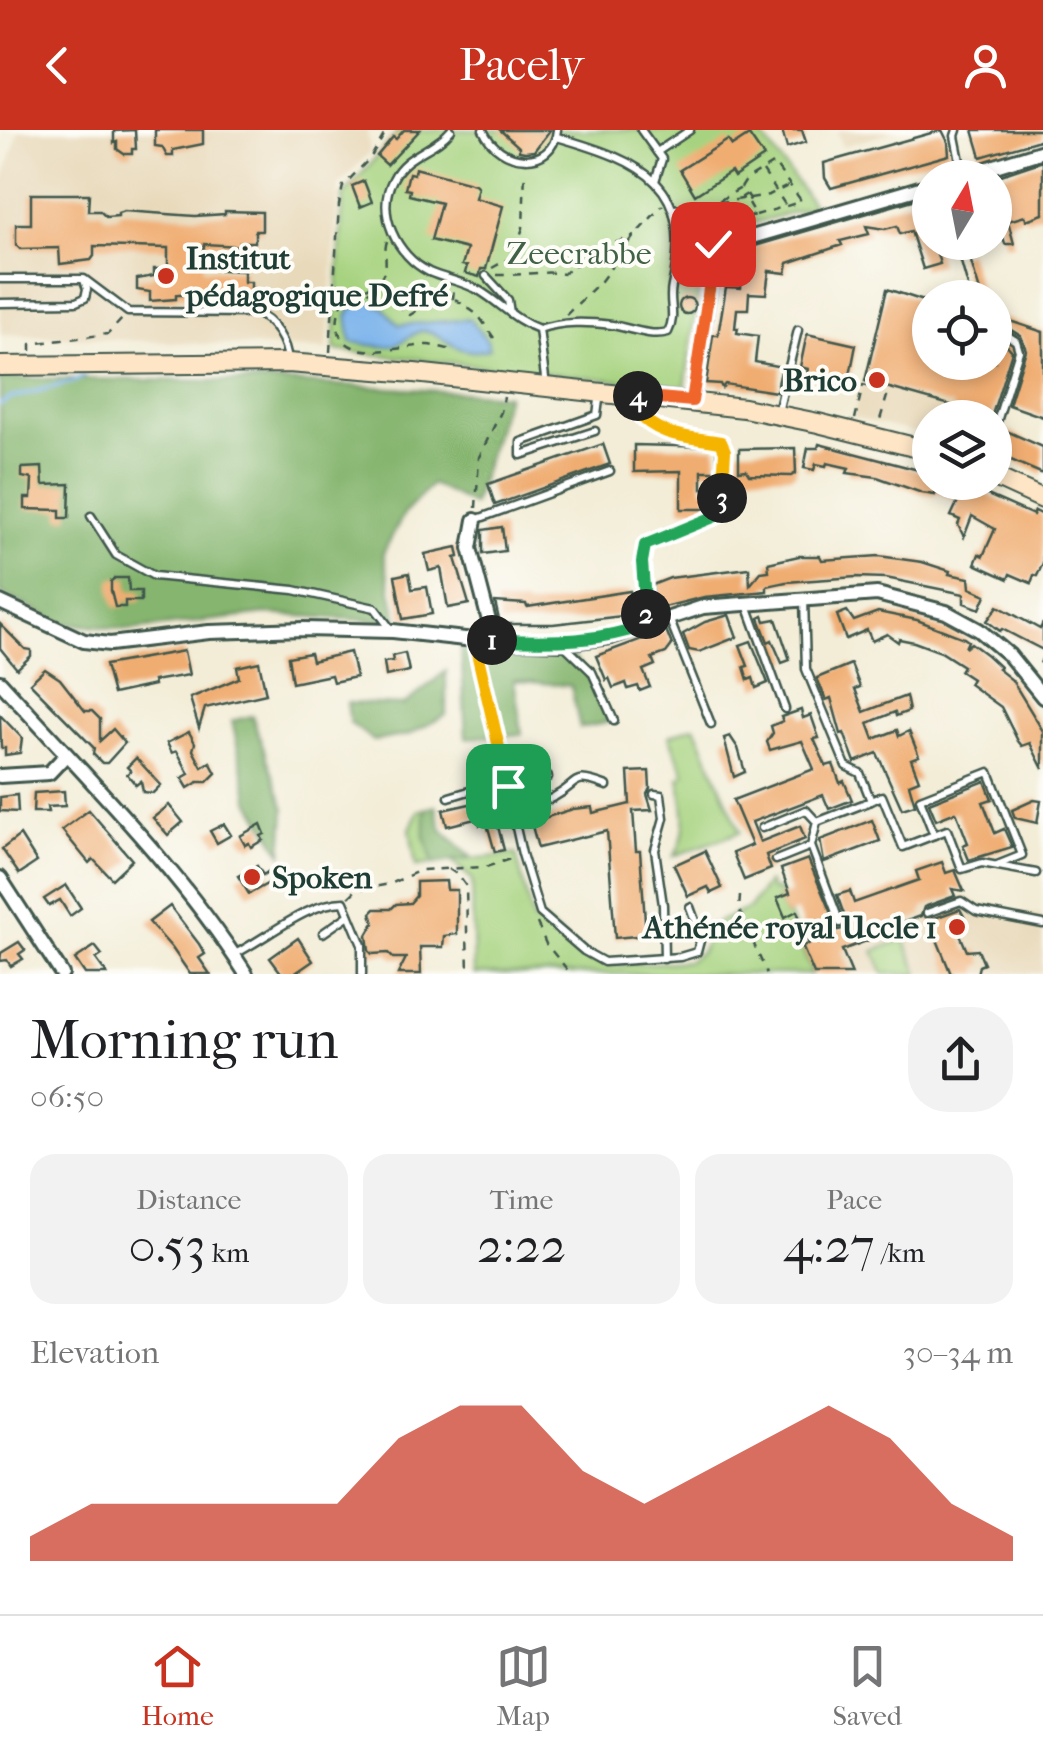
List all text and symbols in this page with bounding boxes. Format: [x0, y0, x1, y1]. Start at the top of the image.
icon: back [30, 38, 85, 93]
icon: person [958, 38, 1013, 93]
text: Pacely [459, 39, 584, 92]
north arrow [912, 160, 1012, 260]
map controls [912, 160, 1012, 500]
pin [671, 202, 756, 287]
icon: check [686, 217, 741, 272]
park label: Zeecrabbe [506, 235, 652, 272]
place label: Institut pédagogique Defré [184, 240, 449, 314]
marker: Institut pédagogique Defré [155, 265, 177, 287]
button: locate [912, 280, 1012, 380]
place label: Brico [783, 362, 857, 399]
marker: Brico [866, 369, 888, 391]
pin: 4 [613, 371, 663, 421]
text: 4 [630, 379, 646, 412]
button: layers [912, 400, 1012, 500]
pin: 3 [697, 473, 747, 523]
text: 3 [716, 481, 728, 514]
pin: 2 [621, 589, 671, 639]
text: 2 [639, 597, 653, 630]
pin: 1 [467, 615, 517, 665]
text: 1 [487, 623, 497, 656]
pin [466, 744, 551, 829]
icon: arrive [481, 759, 536, 814]
place label: Spoken [272, 859, 373, 896]
marker: Spoken [241, 866, 263, 888]
place label: Athénée royal Uccle 1 [641, 909, 937, 946]
marker: Athénée royal Uccle 1 [946, 916, 968, 938]
button: share [908, 1007, 1013, 1112]
text: Morning run [30, 1008, 338, 1072]
text: 06:50 [30, 1078, 104, 1115]
text: Distance [136, 1183, 241, 1216]
text: Time [490, 1183, 553, 1216]
text: Pace [826, 1183, 882, 1216]
text: 0.53 [128, 1216, 206, 1275]
text: 2:22 [477, 1216, 566, 1275]
text: 4:27 [783, 1216, 875, 1275]
text: km [206, 1236, 249, 1269]
text: /km [875, 1236, 925, 1269]
text: Elevation [30, 1334, 159, 1371]
text: 30–34 m [903, 1334, 1013, 1371]
tab: Home [141, 1639, 214, 1732]
tab: Map [496, 1639, 551, 1732]
tab: Saved [833, 1639, 902, 1732]

